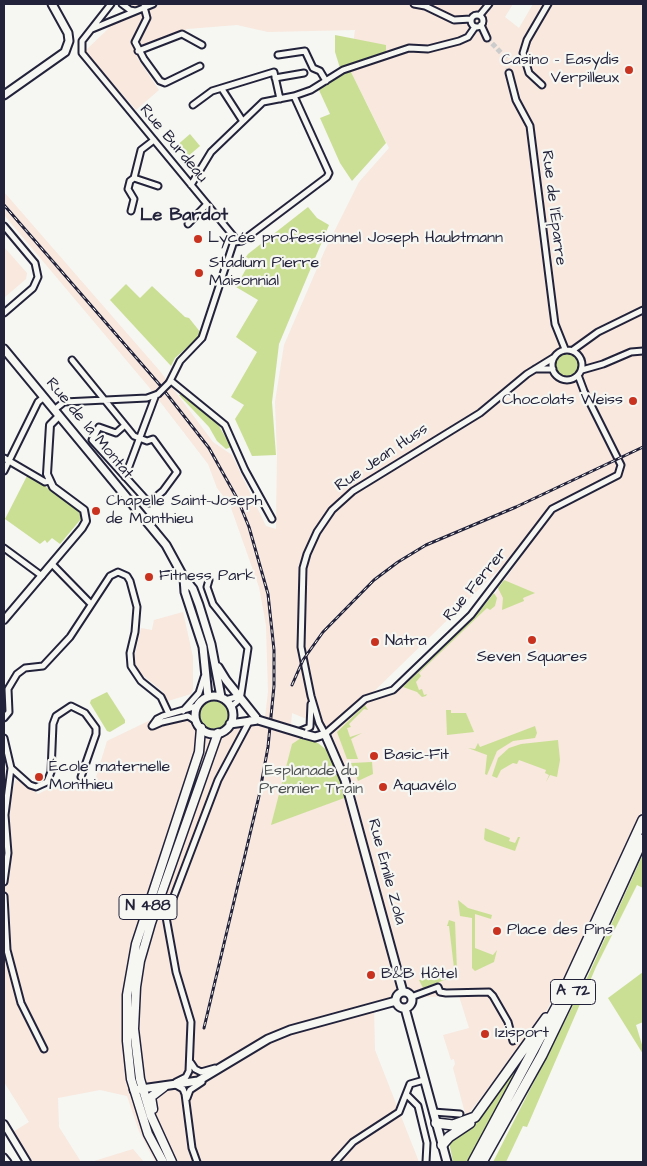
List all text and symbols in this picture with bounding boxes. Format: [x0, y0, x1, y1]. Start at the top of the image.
place label: Casino - Easydis Verpilleux [501, 51, 619, 89]
marker: Casino - Easydis Verpilleux [623, 64, 635, 76]
street label: Rue Burdeau [135, 101, 211, 187]
street label: Rue de l'Éparre [536, 149, 570, 267]
district label: Le Bardot [140, 205, 228, 227]
place label: Lycée professionnel Joseph Haubtmann [208, 229, 503, 249]
marker: Lycée professionnel Joseph Haubtmann [192, 233, 204, 245]
place label: Stadium Pierre Maisonnial [209, 254, 319, 292]
marker: Stadium Pierre Maisonnial [193, 267, 205, 279]
street label: Rue de la Montat [41, 374, 137, 484]
place label: Chocolats Weiss [502, 391, 623, 411]
marker: Chocolats Weiss [627, 395, 639, 407]
street label: Rue Jean Huss [332, 420, 432, 496]
place label: Chapelle Saint-Joseph de Monthieu [106, 492, 262, 530]
marker: Chapelle Saint-Joseph de Monthieu [90, 505, 102, 517]
street label: Rue Ferrer [440, 545, 512, 625]
place label: Fitness Park [159, 567, 255, 587]
marker: Fitness Park [143, 571, 155, 583]
place label: Natra [385, 632, 427, 652]
marker: Seven Squares [526, 634, 538, 646]
marker: Natra [369, 636, 381, 648]
place label: Seven Squares [477, 648, 587, 668]
place label: Basic-Fit [384, 746, 449, 766]
marker: Basic-Fit [368, 750, 380, 762]
place label: École maternelle Monthieu [49, 758, 170, 796]
park label: Esplanade du Premier Train [259, 762, 363, 800]
marker: École maternelle Monthieu [33, 771, 45, 783]
place label: Aquavélo [393, 777, 456, 797]
marker: Aquavélo [377, 781, 389, 793]
street label: Rue Émile Zola [363, 817, 409, 927]
road number: N 488 [119, 894, 177, 920]
place label: Place des Pins [507, 921, 613, 941]
marker: Place des Pins [491, 925, 503, 937]
place label: B&B Hôtel [381, 965, 457, 985]
marker: B&B Hôtel [365, 969, 377, 981]
road number: A 72 [550, 980, 596, 1004]
place label: Izisport [495, 1024, 549, 1044]
marker: Izisport [479, 1028, 491, 1040]

